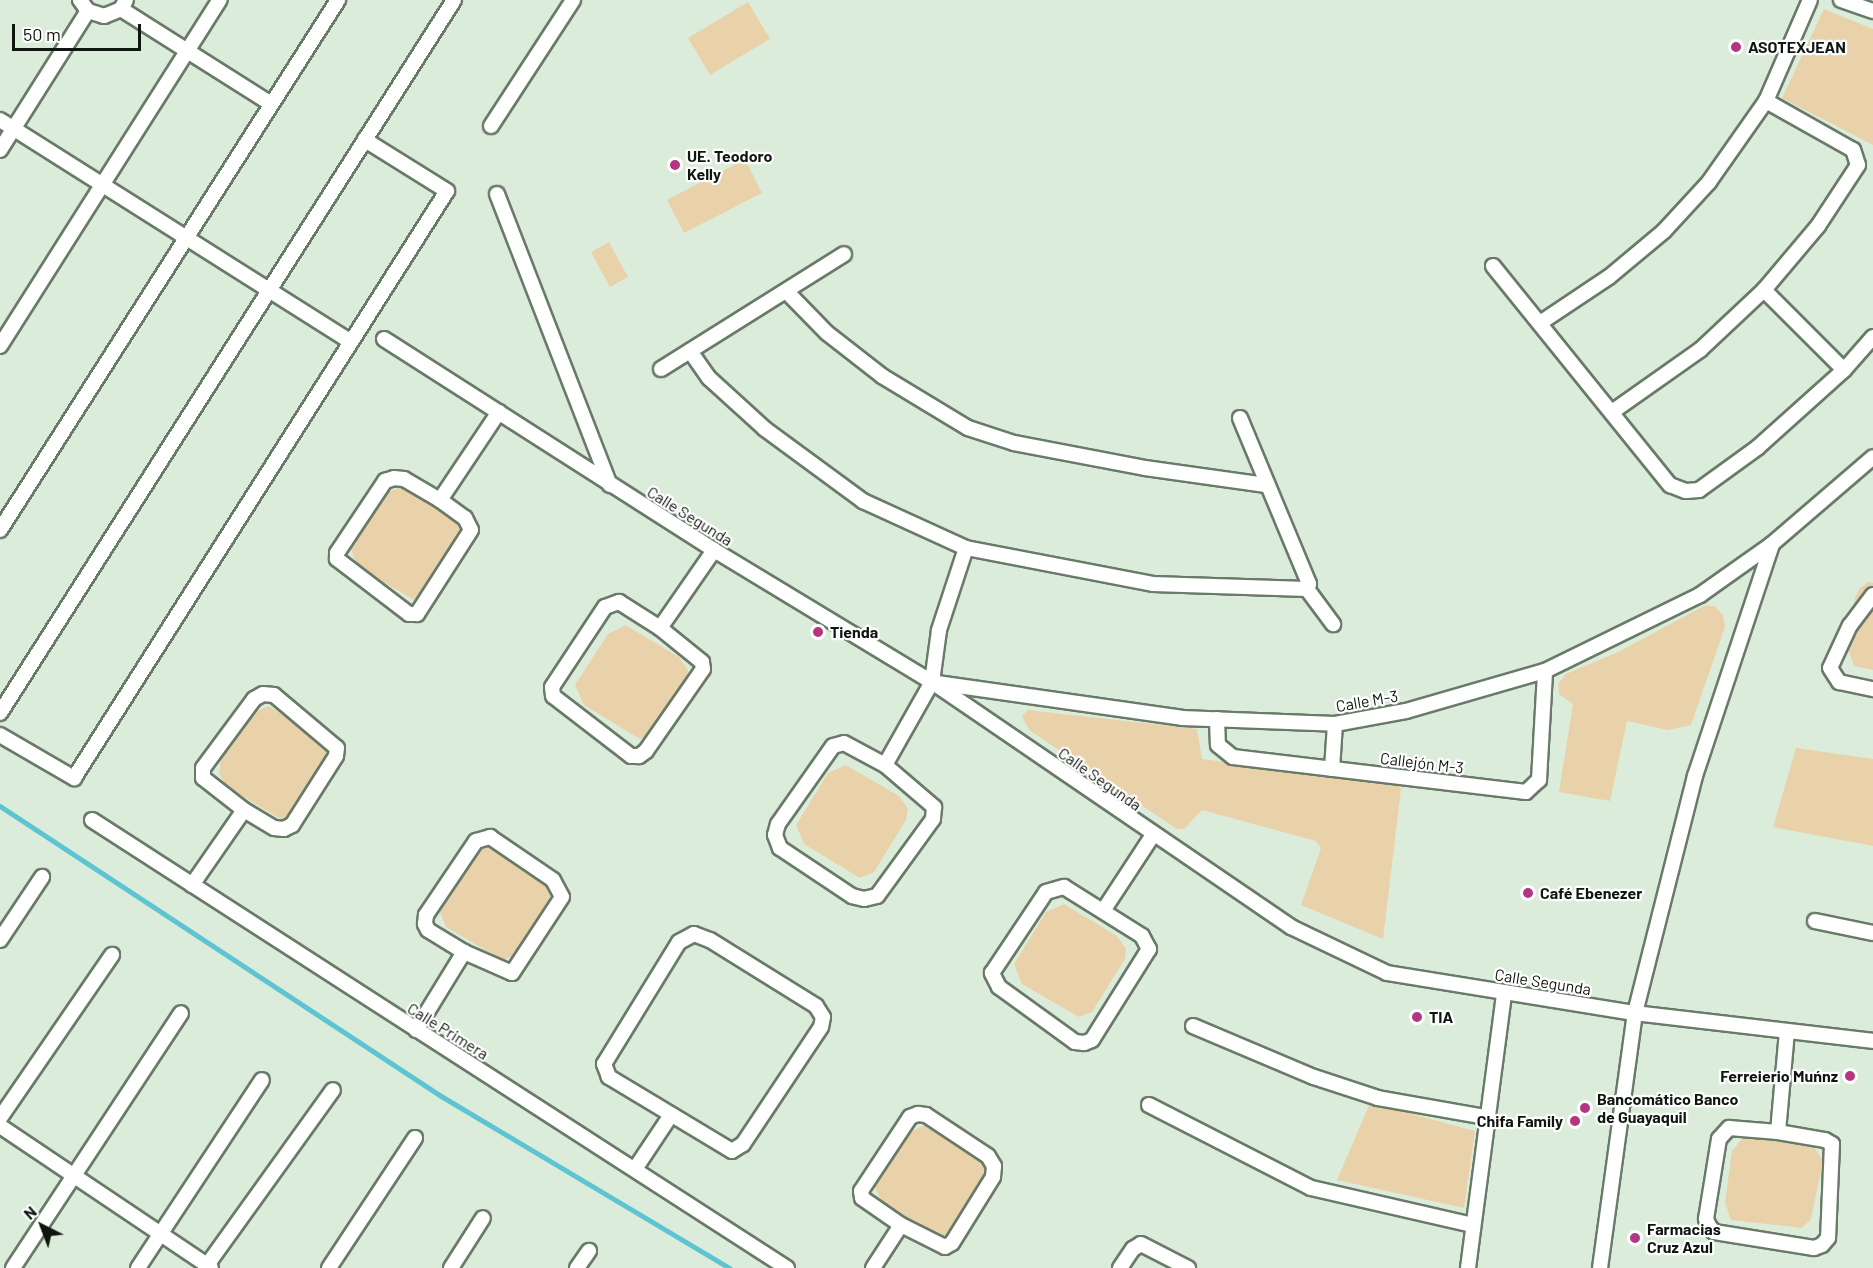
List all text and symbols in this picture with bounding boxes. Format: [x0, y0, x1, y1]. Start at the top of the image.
scale bar [15, 12, 144, 50]
text: 50 m [23, 23, 61, 45]
place label: ASOTEXJEAN [1748, 37, 1846, 57]
marker: ASOTEXJEAN [1729, 40, 1743, 54]
place label: UE. Teodoro Kelly [687, 146, 772, 184]
marker: UE. Teodoro Kelly [668, 158, 682, 172]
street label: Calle Segunda [644, 482, 736, 550]
place label: Tienda [830, 622, 878, 642]
marker: Tienda [811, 625, 825, 639]
street label: Calle M-3 [1334, 686, 1400, 716]
street label: Calle Segunda [1055, 743, 1145, 815]
street label: Callejón M-3 [1379, 748, 1465, 778]
place label: Café Ebenezer [1540, 883, 1642, 903]
marker: Café Ebenezer [1521, 886, 1535, 900]
street label: Calle Segunda [1493, 965, 1593, 999]
street label: Calle Primera [404, 999, 492, 1063]
place label: TIA [1429, 1007, 1453, 1027]
marker: TIA [1410, 1010, 1424, 1024]
place label: Ferreierio Muńnz [1720, 1066, 1838, 1086]
marker: Ferreierio Muńnz [1843, 1069, 1857, 1083]
place label: Bancomático Banco de Guayaquil [1597, 1089, 1738, 1127]
marker: Bancomático Banco de Guayaquil [1578, 1101, 1592, 1115]
place label: Chifa Family [1477, 1111, 1563, 1131]
marker: Chifa Family [1568, 1114, 1582, 1128]
north arrow [12, 1196, 72, 1256]
text: N [19, 1202, 40, 1223]
place label: Farmacias Cruz Azul [1647, 1219, 1721, 1257]
marker: Farmacias Cruz Azul [1628, 1231, 1642, 1245]

